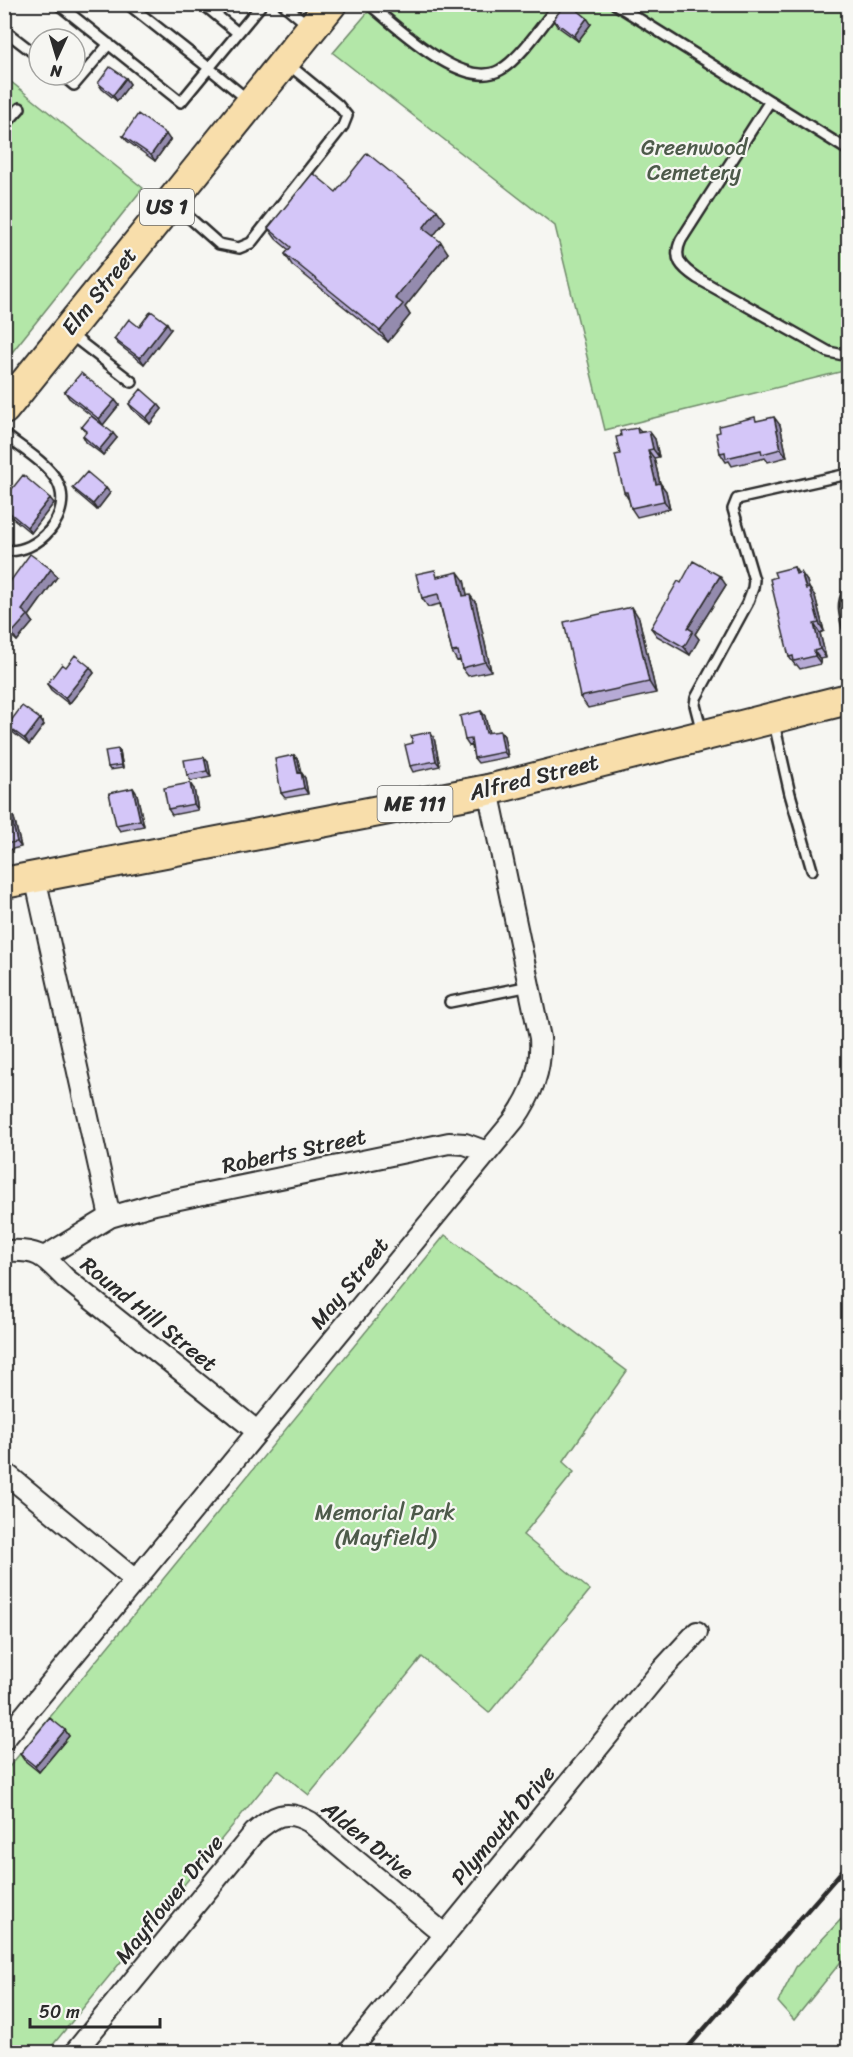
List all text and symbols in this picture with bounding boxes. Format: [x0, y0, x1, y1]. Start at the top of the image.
north arrow [27, 27, 87, 87]
text: N [49, 57, 64, 86]
park label: Greenwood Cemetery [641, 128, 748, 192]
road number: US 1 [140, 189, 194, 225]
street label: Elm Street [51, 238, 147, 344]
street label: Alfred Street [464, 742, 603, 812]
road number: ME 111 [378, 786, 452, 822]
street label: Roberts Street [218, 1117, 370, 1185]
street label: May Street [299, 1228, 399, 1338]
street label: Round Hill Street [71, 1246, 227, 1382]
park label: Memorial Park (Mayfield) [315, 1493, 456, 1557]
street label: Plymouth Drive [441, 1756, 565, 1894]
street label: Alden Drive [312, 1789, 423, 1890]
street label: Mayflower Drive [104, 1825, 234, 1973]
scale bar [30, 1991, 160, 2029]
text: 50 m [39, 1996, 80, 2028]

